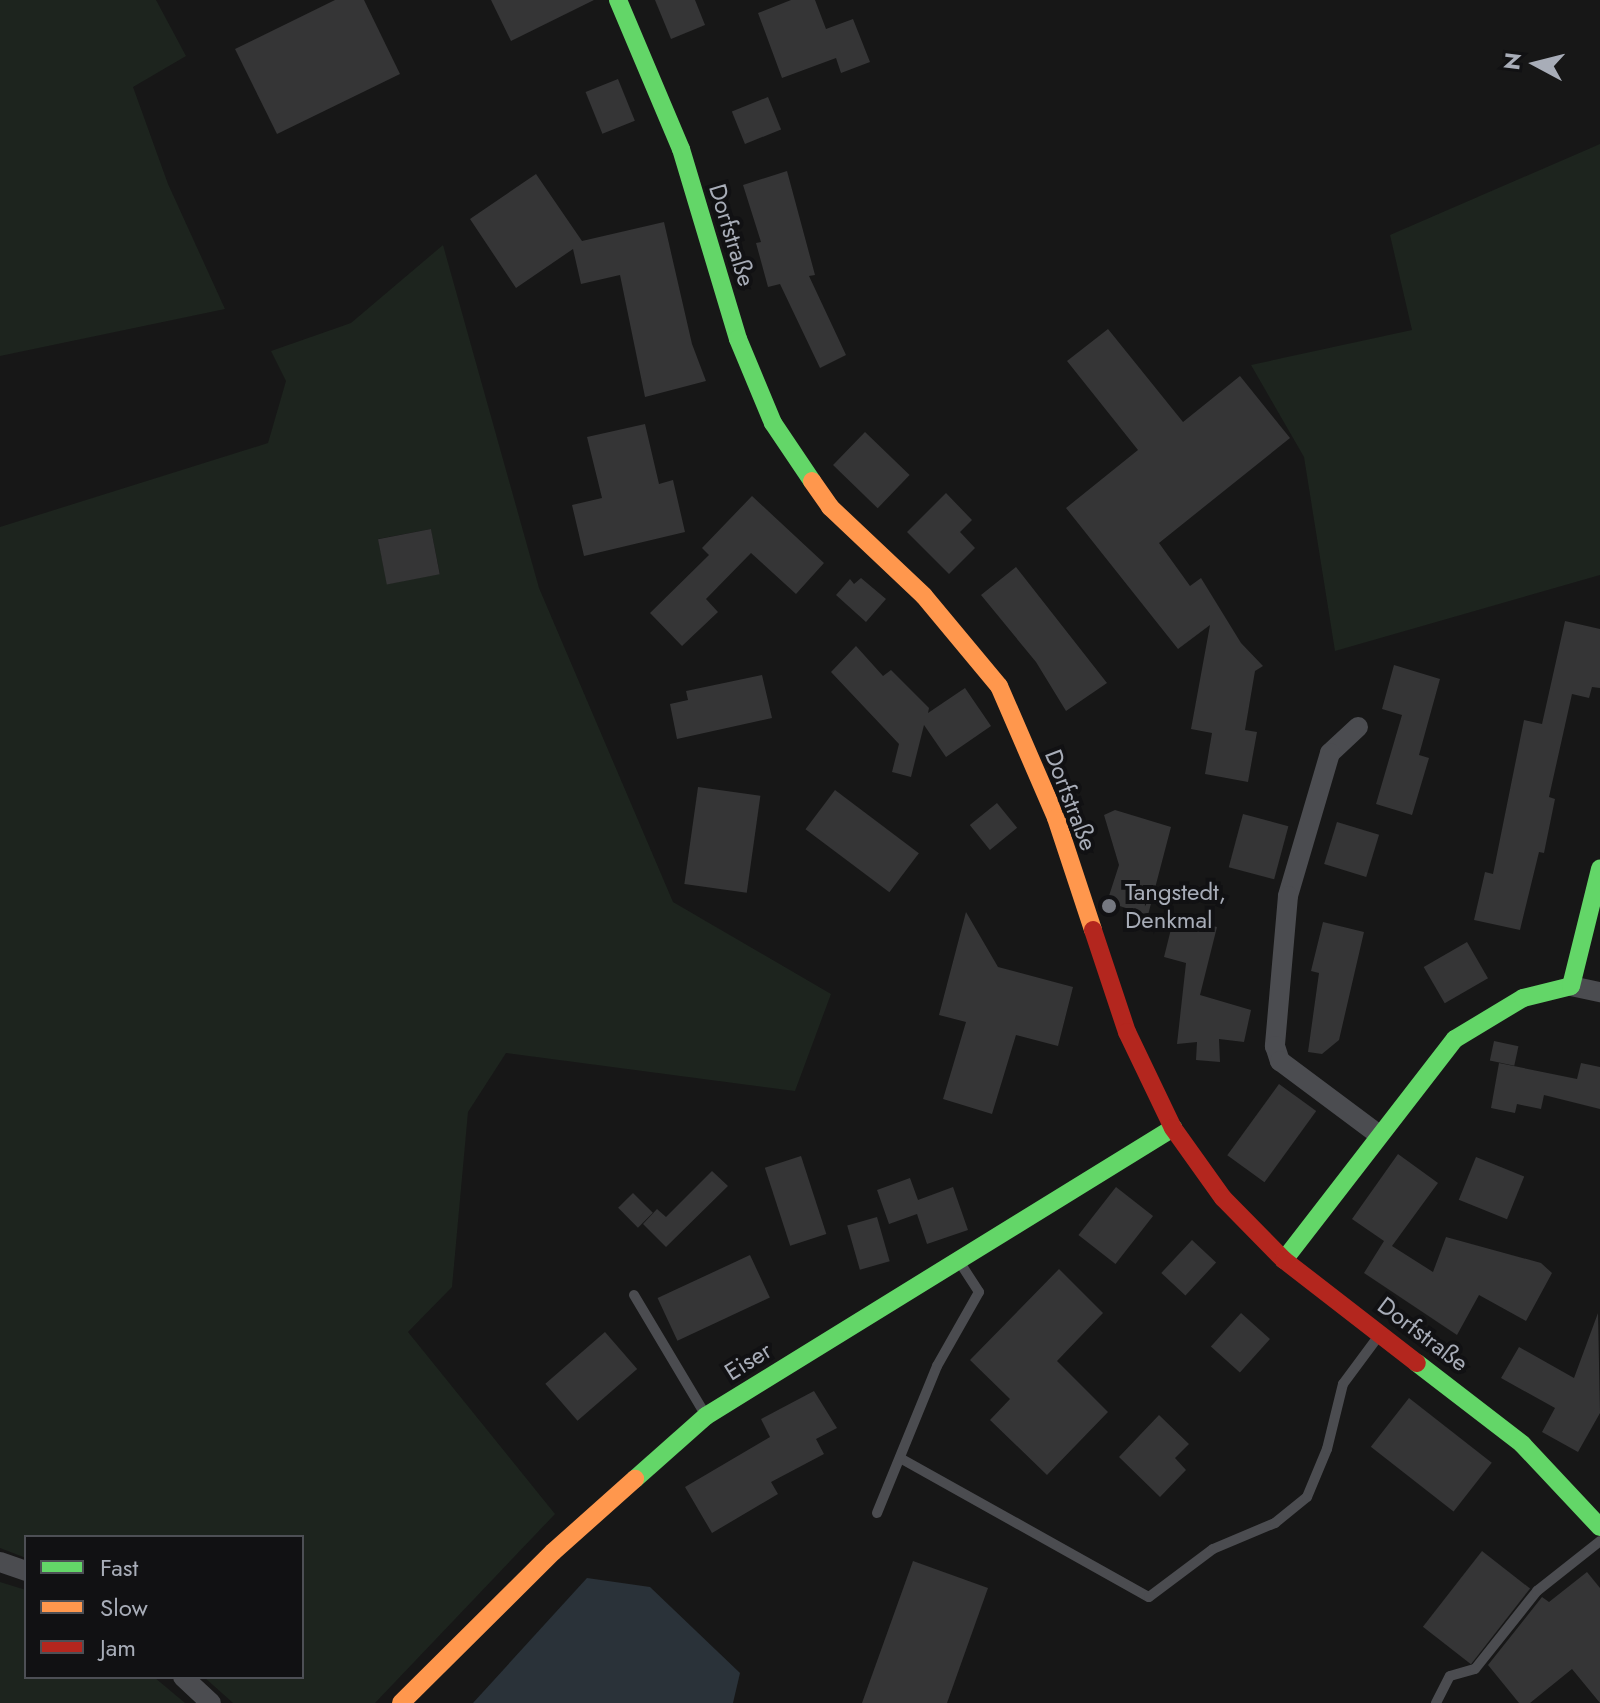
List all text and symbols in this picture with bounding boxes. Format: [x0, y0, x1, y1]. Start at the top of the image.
north arrow [1496, 24, 1576, 104]
text: N [1495, 50, 1529, 72]
street label: Dorfstraße [703, 180, 761, 290]
street label: Dorfstraße [1039, 746, 1103, 854]
place label: Tangstedt, Denkmal [1125, 878, 1226, 934]
marker: Tangstedt, Denkmal [1100, 897, 1118, 915]
street label: Dorfstraße [1372, 1291, 1474, 1377]
street label: Eiser [719, 1336, 777, 1386]
legend [24, 1535, 304, 1679]
text: Fast [100, 1550, 138, 1585]
text: Slow [100, 1590, 148, 1625]
text: Jam [100, 1630, 136, 1665]

